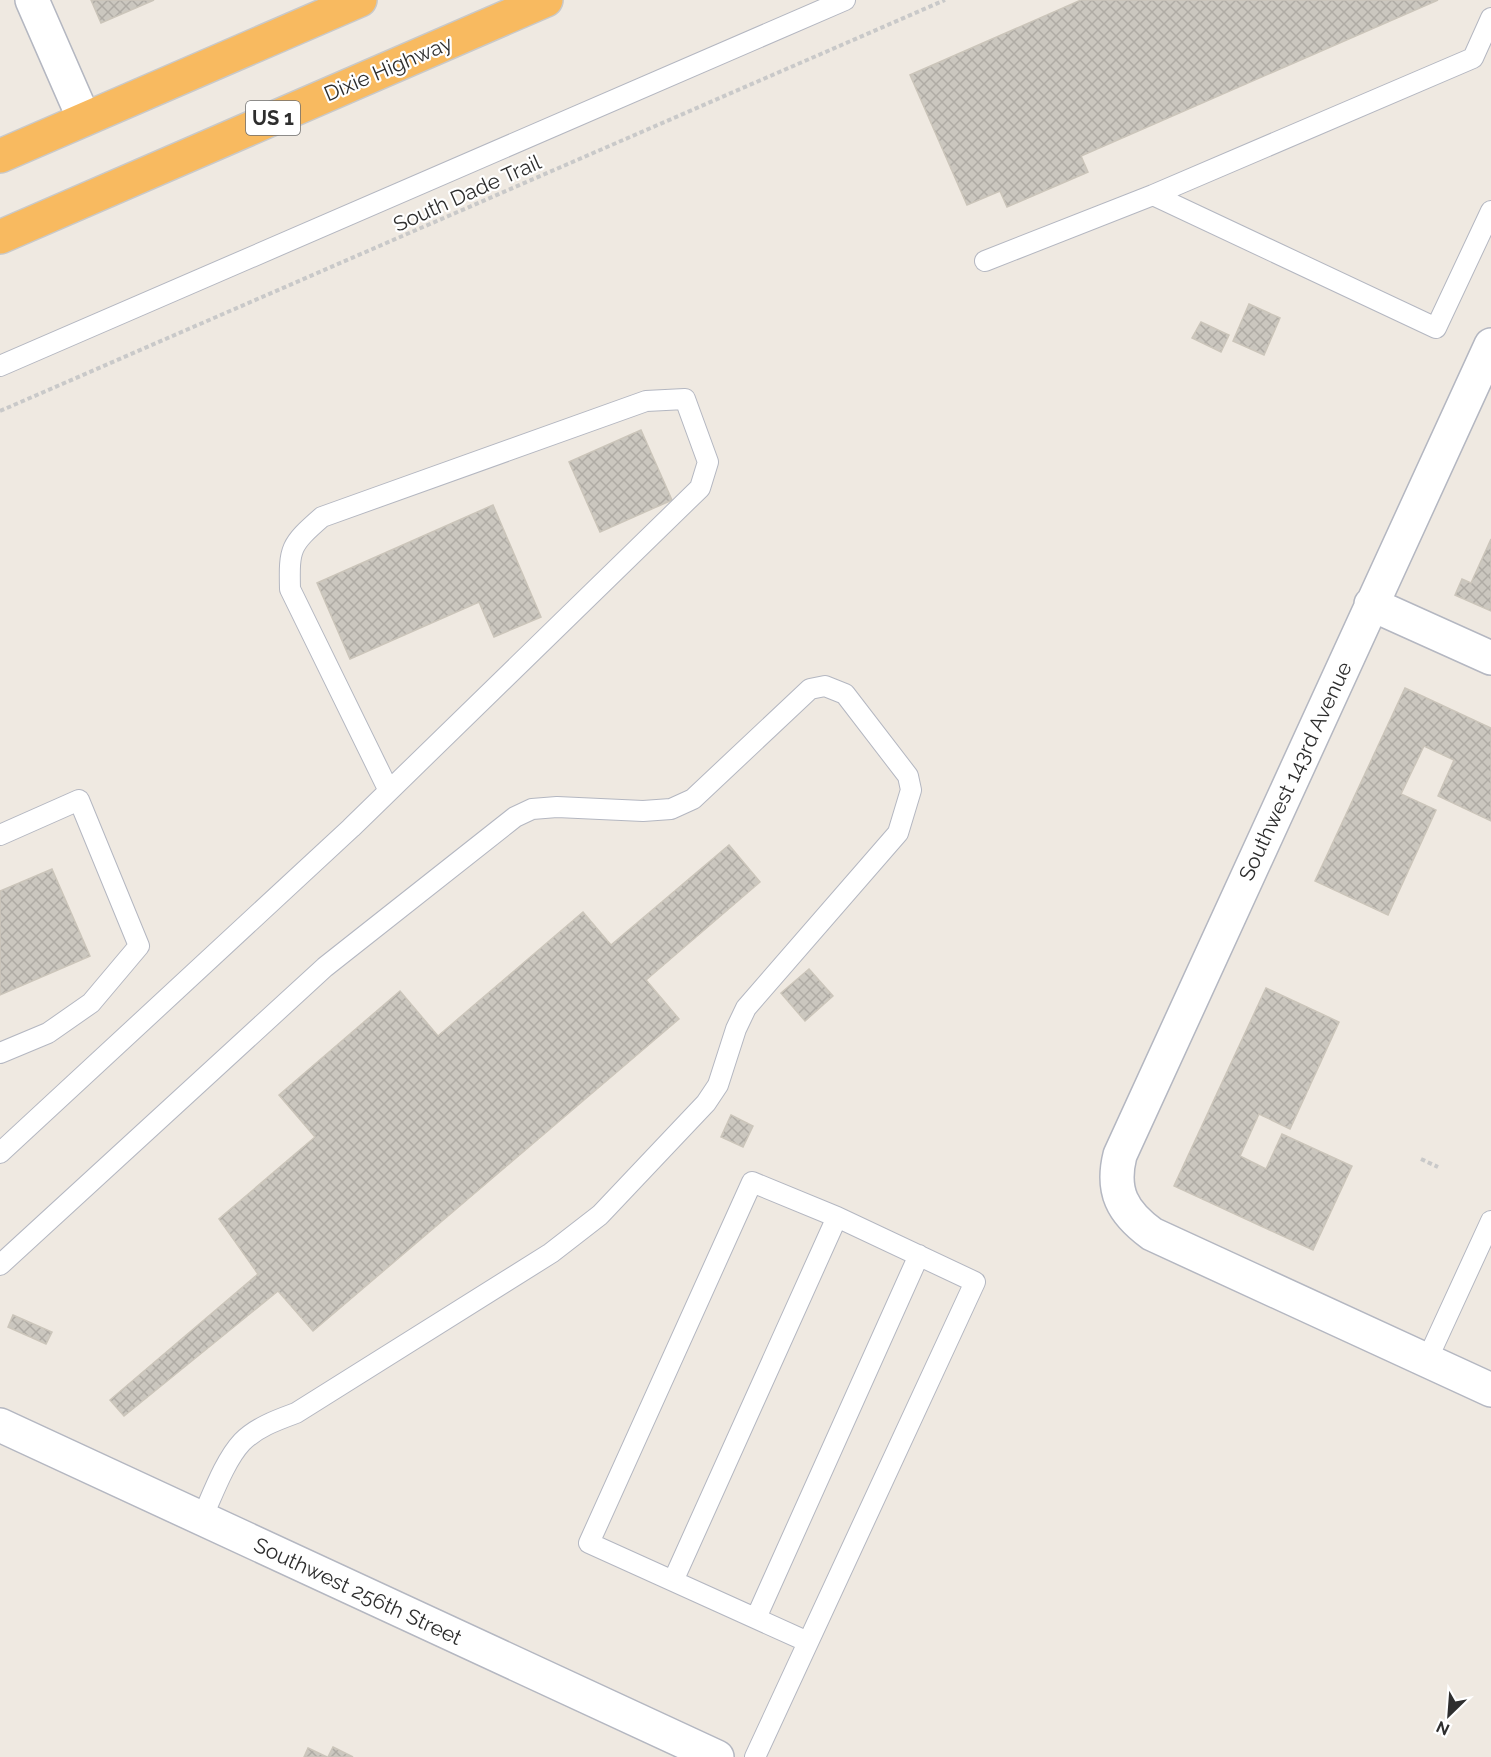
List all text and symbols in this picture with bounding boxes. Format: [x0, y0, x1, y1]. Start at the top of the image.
street label: Dixie Highway [320, 30, 456, 106]
road number: US 1 [246, 101, 300, 135]
street label: South Dade Trail [389, 149, 545, 237]
street label: Southwest 143rd Avenue [1233, 658, 1357, 884]
street label: Southwest 256th Street [250, 1532, 466, 1650]
north arrow [1419, 1685, 1479, 1745]
text: N [1433, 1717, 1452, 1739]

